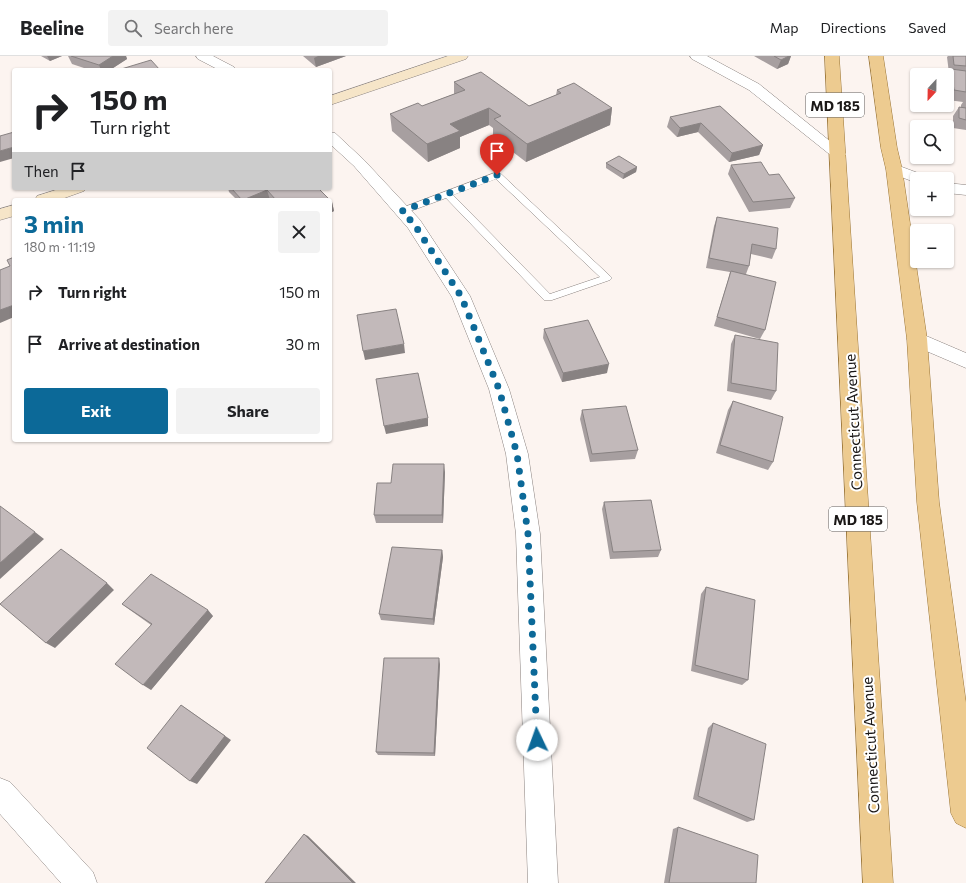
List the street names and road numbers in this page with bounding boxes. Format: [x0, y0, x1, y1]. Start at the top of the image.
road number: MD 185 [806, 93, 864, 117]
street label: Connecticut Avenue [840, 353, 866, 491]
road number: MD 185 [829, 507, 887, 531]
street label: Connecticut Avenue [857, 676, 883, 814]

